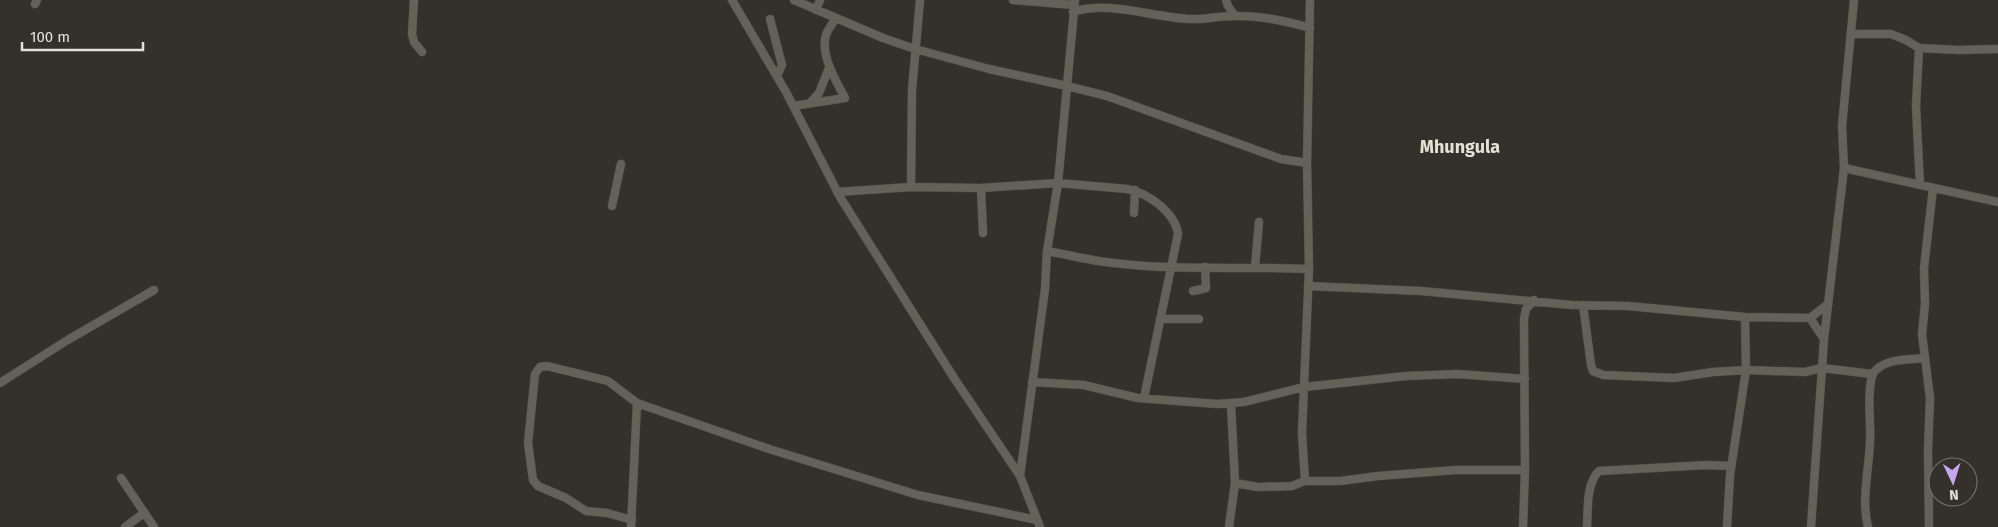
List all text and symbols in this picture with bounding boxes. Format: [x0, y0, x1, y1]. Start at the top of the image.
scale bar [22, 20, 144, 52]
text: 100 m [30, 28, 70, 46]
district label: Mhungula [1420, 136, 1500, 158]
north arrow [1928, 457, 1978, 507]
text: N [1949, 486, 1959, 503]

